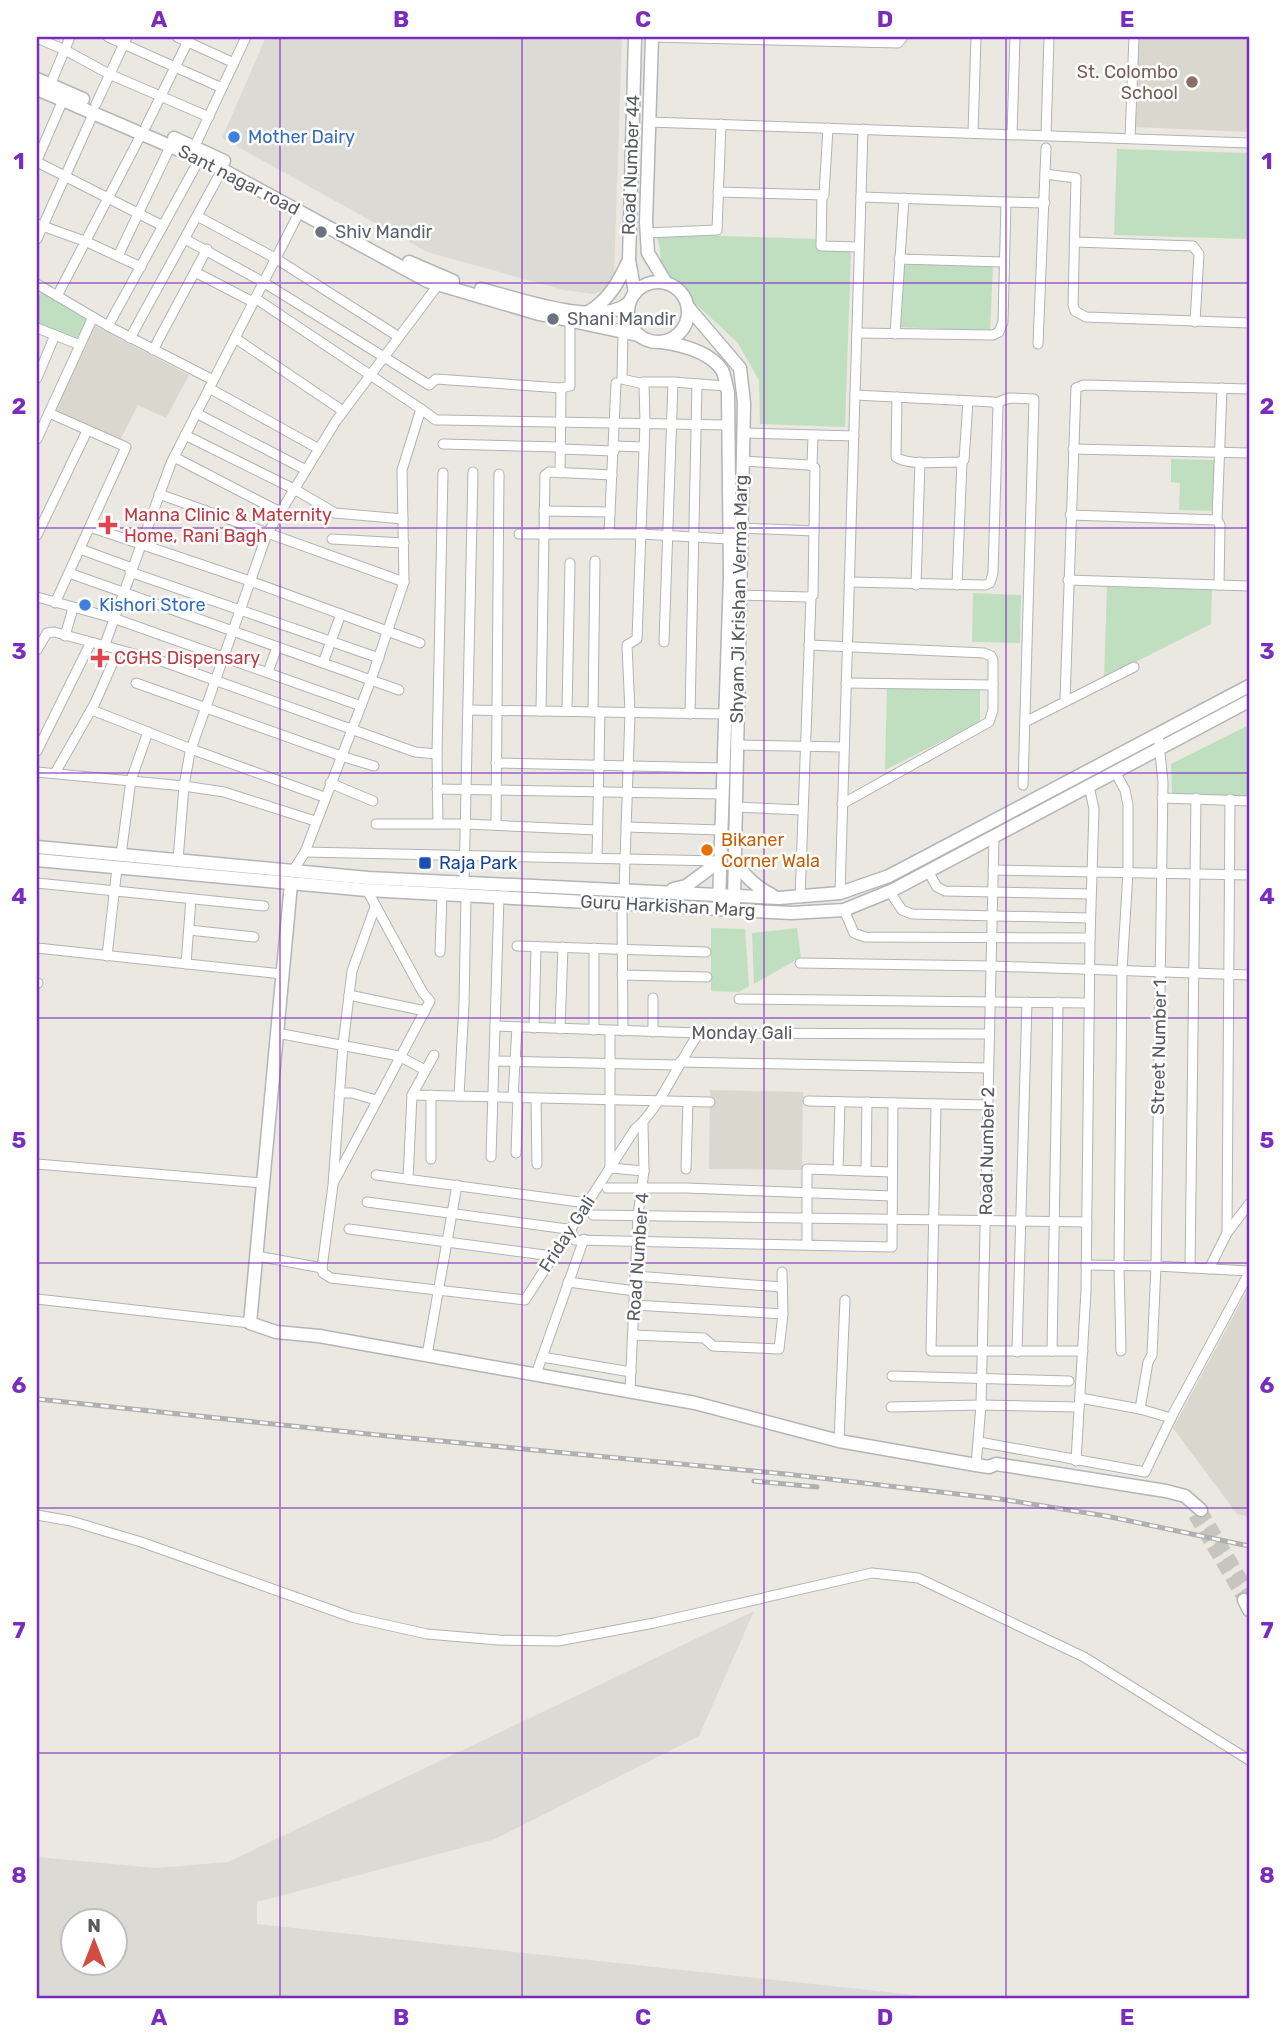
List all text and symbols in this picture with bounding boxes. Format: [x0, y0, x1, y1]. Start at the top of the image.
text: A [151, 5, 168, 33]
text: B [393, 5, 409, 33]
text: C [635, 5, 651, 33]
text: D [877, 5, 893, 33]
text: E [1120, 5, 1134, 33]
place label: St. Colombo School [1077, 61, 1178, 104]
marker: St. Colombo School [1184, 74, 1200, 90]
street label: Road Number 44 [618, 94, 644, 236]
place label: Mother Dairy [248, 126, 355, 148]
marker: Mother Dairy [226, 129, 242, 145]
street label: Sant nagar road [175, 140, 303, 220]
text: 1 [13, 147, 25, 175]
text: 1 [1261, 147, 1273, 175]
place label: Shiv Mandir [335, 221, 433, 243]
marker: Shiv Mandir [313, 224, 329, 240]
place label: Shani Mandir [567, 308, 676, 330]
marker: Shani Mandir [545, 311, 561, 327]
text: 2 [12, 392, 26, 420]
text: 2 [1260, 392, 1274, 420]
street label: Shyam Ji Krishan Verma Marg [726, 474, 752, 724]
place label: Manna Clinic & Maternity Home, Rani Bagh [124, 504, 332, 547]
marker: Manna Clinic & Maternity Home, Rani Bagh [98, 515, 118, 535]
place label: Kishori Store [99, 594, 206, 616]
marker: Kishori Store [77, 597, 93, 613]
text: 3 [11, 637, 27, 665]
text: 3 [1259, 637, 1275, 665]
place label: CGHS Dispensary [114, 647, 260, 669]
marker: CGHS Dispensary [92, 650, 108, 666]
place label: Bikaner Corner Wala [721, 829, 820, 872]
marker: Bikaner Corner Wala [699, 842, 715, 858]
place label: Raja Park [439, 852, 518, 874]
marker: Raja Park [417, 855, 433, 871]
text: 4 [11, 882, 27, 910]
text: 4 [1259, 882, 1275, 910]
street label: Guru Harkishan Marg [580, 890, 756, 922]
street label: Street Number 1 [1147, 979, 1171, 1115]
street label: Monday Gali [692, 1022, 792, 1044]
street label: Road Number 2 [975, 1087, 999, 1215]
text: 5 [12, 1126, 27, 1154]
text: 5 [1260, 1126, 1275, 1154]
street label: Friday Gali [534, 1192, 600, 1276]
street label: Road Number 4 [623, 1192, 653, 1322]
text: 6 [12, 1371, 27, 1399]
text: 6 [1260, 1371, 1275, 1399]
text: 7 [12, 1616, 26, 1644]
text: 7 [1260, 1616, 1274, 1644]
text: 8 [11, 1861, 27, 1889]
text: 8 [1259, 1861, 1275, 1889]
north arrow [60, 1906, 130, 1976]
text: N [87, 1914, 101, 1937]
text: A [151, 2003, 168, 2031]
text: B [393, 2003, 409, 2031]
text: C [635, 2003, 651, 2031]
text: D [877, 2003, 893, 2031]
text: E [1120, 2003, 1134, 2031]

